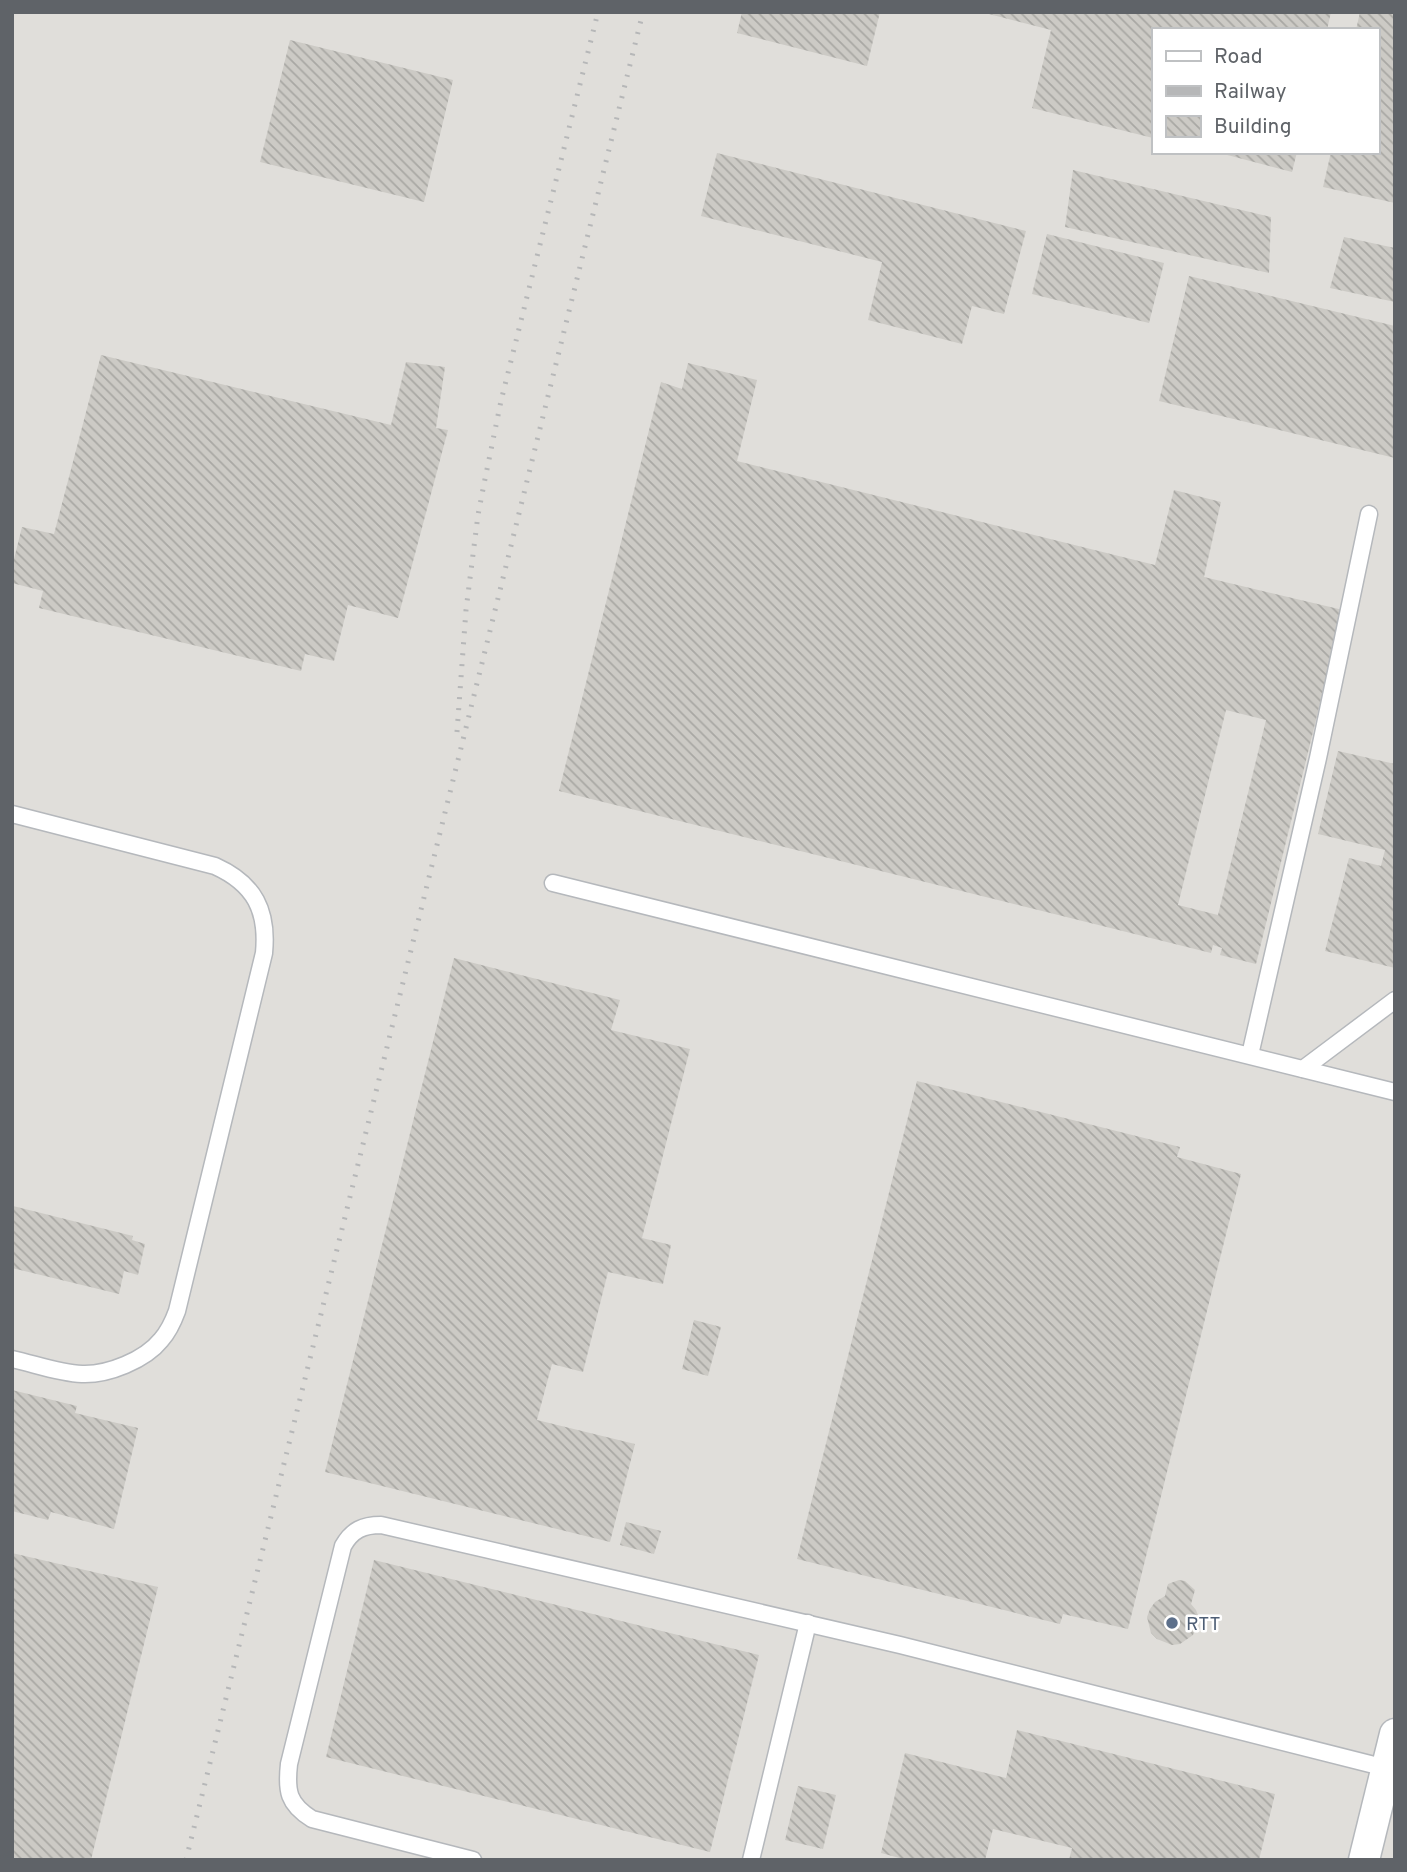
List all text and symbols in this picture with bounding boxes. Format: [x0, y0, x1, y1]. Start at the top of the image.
legend [1152, 28, 1379, 154]
text: Road [1214, 44, 1263, 71]
text: Railway [1214, 79, 1287, 106]
text: Building [1214, 114, 1292, 141]
place label: RTT [1186, 1613, 1221, 1637]
marker: RTT [1164, 1615, 1180, 1631]

